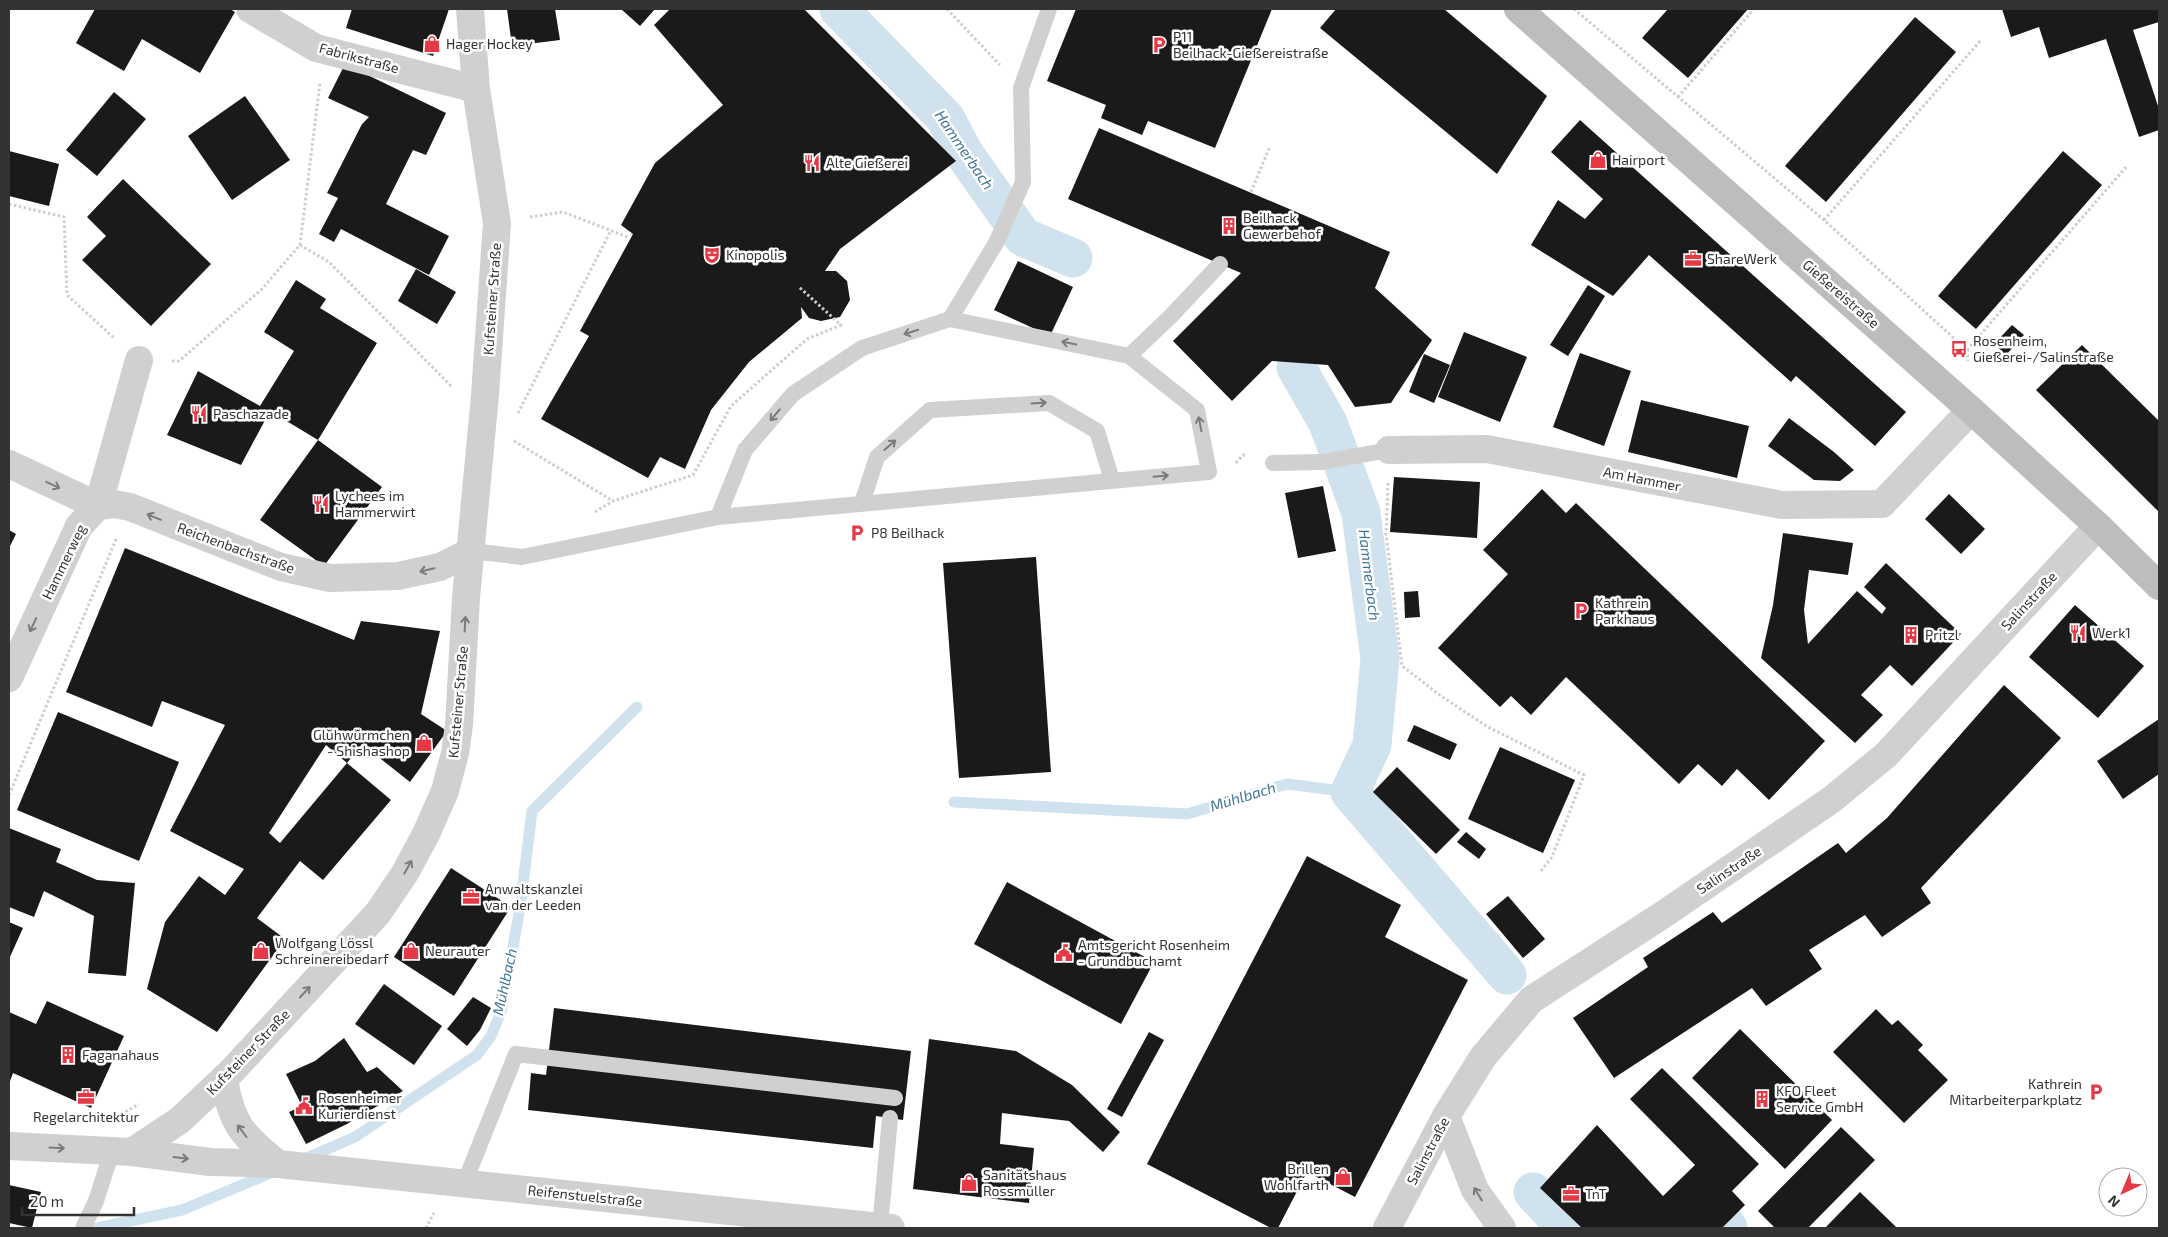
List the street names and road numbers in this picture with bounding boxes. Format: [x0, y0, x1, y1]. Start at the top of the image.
street label: Fabrikstraße [317, 39, 401, 76]
street label: Kufsteiner Straße [479, 242, 504, 356]
street label: Gießereistraße [1800, 256, 1883, 331]
street label: Am Hammer [1602, 463, 1683, 494]
street label: Reichenbachstraße [175, 518, 297, 577]
street label: Hammerweg [38, 521, 89, 602]
street label: Salinstraße [1997, 568, 2060, 634]
street label: Kufsteiner Straße [444, 645, 471, 759]
street label: Salinstraße [1693, 842, 1764, 897]
street label: Kufsteiner Straße [202, 1005, 293, 1098]
street label: Salinstraße [1403, 1114, 1452, 1187]
street label: Reifenstuelstraße [527, 1181, 643, 1210]

